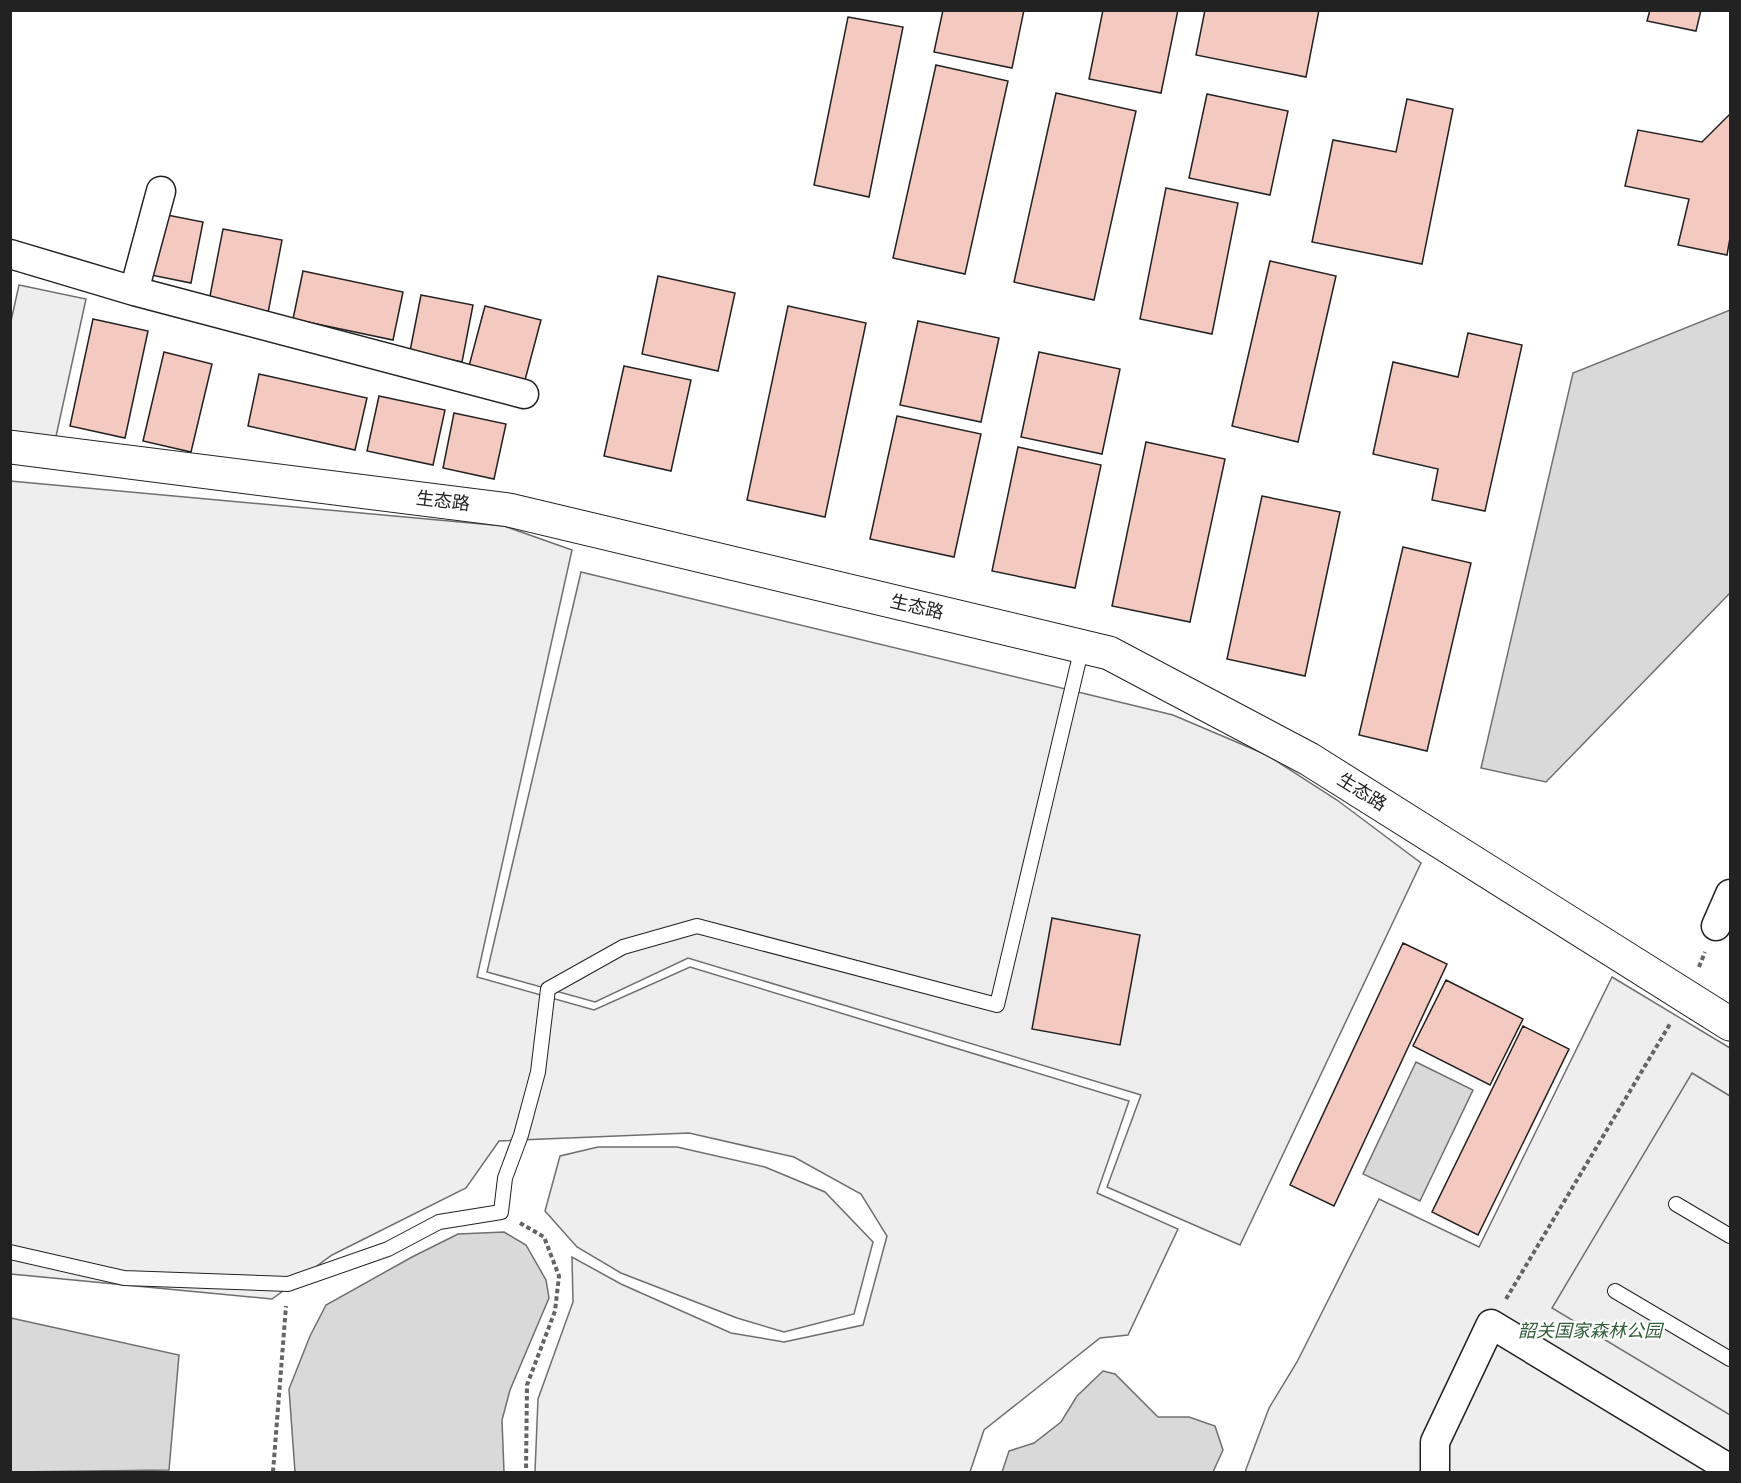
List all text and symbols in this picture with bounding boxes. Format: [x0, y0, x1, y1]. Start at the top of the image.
street label: 生态路 [415, 483, 472, 515]
street label: 生态路 [888, 586, 947, 624]
street label: 生态路 [1333, 765, 1393, 816]
park label: 韶关国家森林公园 [1518, 1316, 1665, 1342]

